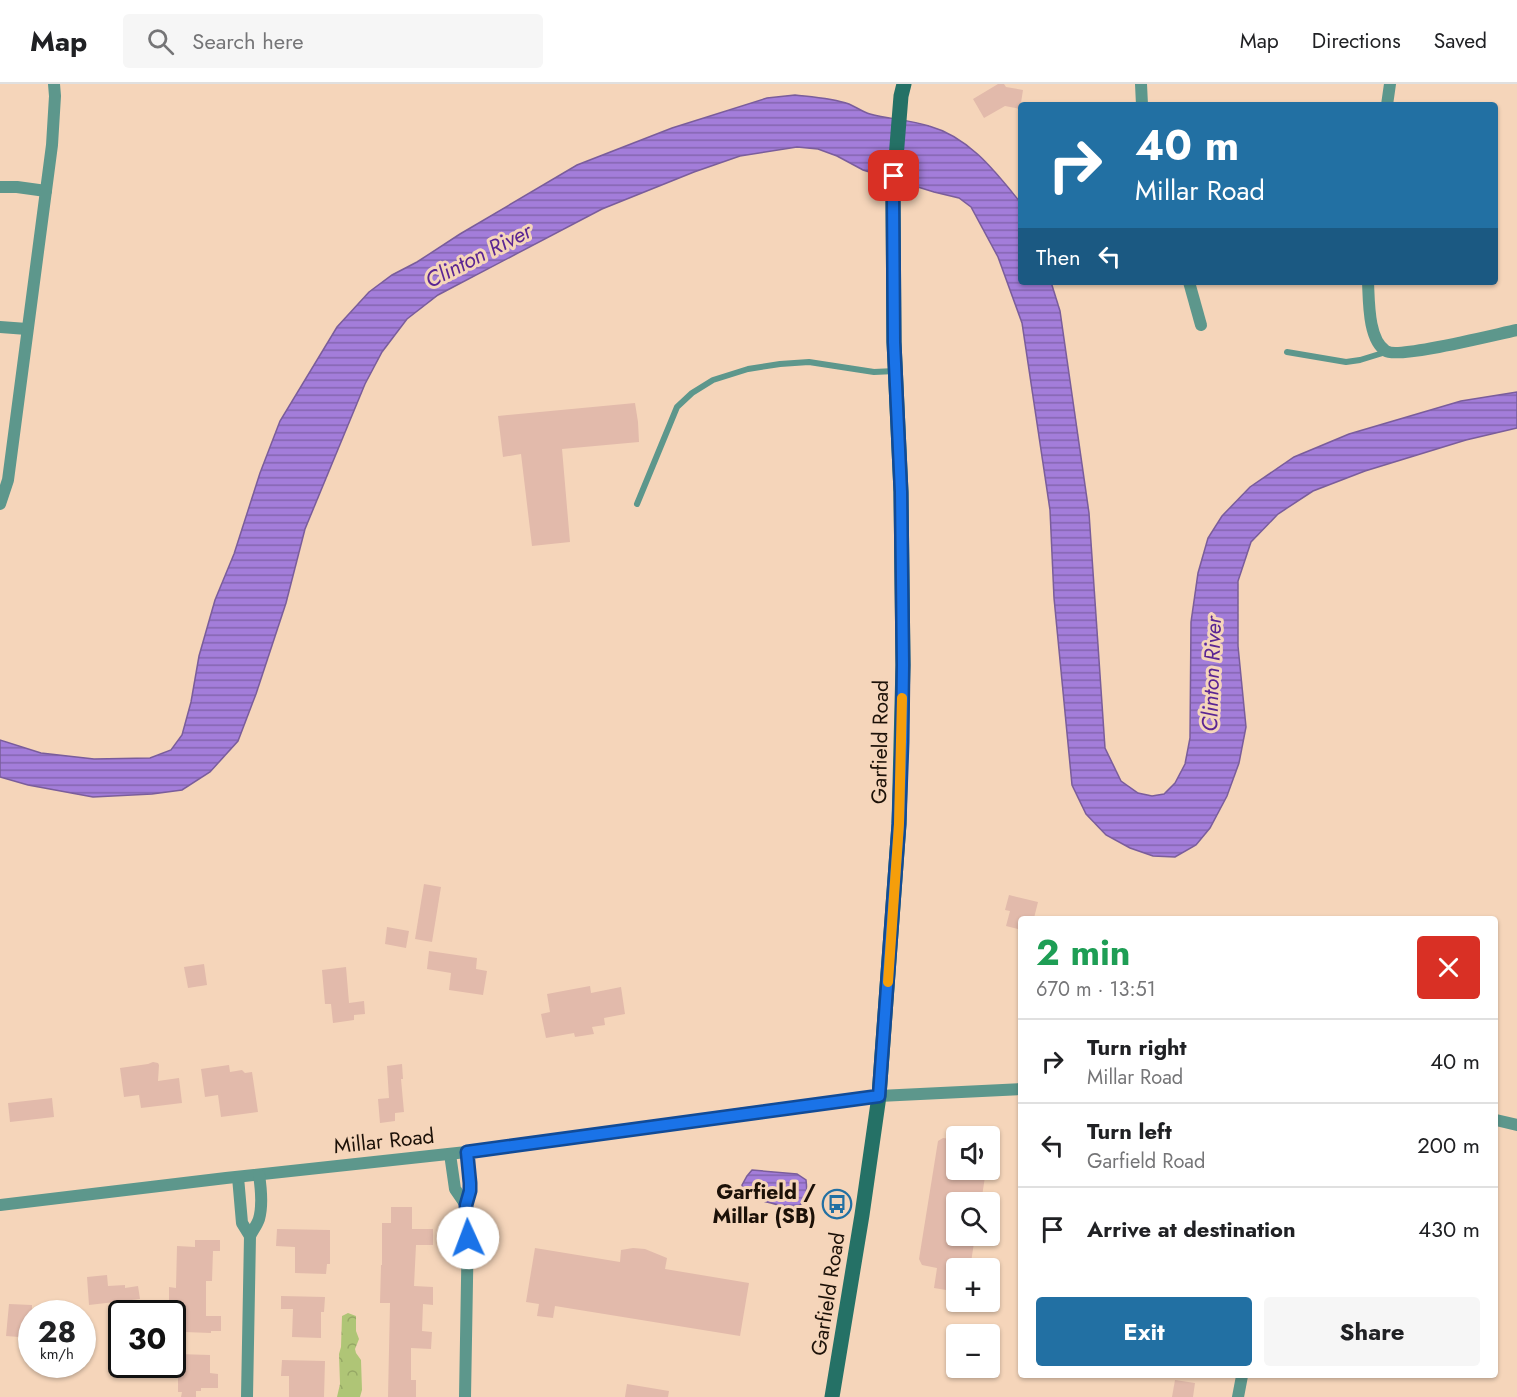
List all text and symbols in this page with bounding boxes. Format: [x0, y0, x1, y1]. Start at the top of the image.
search box [123, 14, 543, 68]
text: Map [30, 21, 87, 62]
icon: search [144, 25, 177, 58]
text: Search here [192, 25, 304, 57]
text: Map [1240, 26, 1279, 56]
text: Directions [1312, 26, 1401, 56]
text: Saved [1434, 26, 1487, 56]
text: 40 m [1135, 115, 1239, 176]
icon: right [1036, 126, 1114, 204]
pin [868, 150, 919, 201]
icon: arrive [877, 159, 910, 192]
text: Millar Road [1135, 171, 1265, 210]
water label: Clinton River [419, 214, 538, 296]
icon: left [1093, 240, 1126, 273]
text: Then [1036, 241, 1081, 273]
water label: Clinton River [1193, 614, 1229, 732]
street label: Garfield Road [864, 680, 896, 804]
text: 2 min [1036, 926, 1131, 978]
button: close [1417, 936, 1480, 999]
text: 670 m · 13:51 [1036, 975, 1156, 1004]
text: Turn right [1087, 1031, 1187, 1063]
icon: right [1036, 1045, 1069, 1078]
text: 40 m [1430, 1045, 1480, 1077]
text: Millar Road [1087, 1063, 1183, 1092]
text: Turn left [1087, 1115, 1172, 1147]
street label: Millar Road [332, 1121, 436, 1161]
map controls [946, 1126, 1000, 1378]
button: sound [946, 1126, 1000, 1180]
icon: left [1036, 1129, 1069, 1162]
text: 200 m [1417, 1129, 1480, 1161]
text: Garfield Road [1087, 1147, 1205, 1176]
place label: Garfield / Millar (SB) [713, 1177, 816, 1231]
bus stop icon: Garfield / Millar (SB) [821, 1188, 853, 1220]
button: search [946, 1192, 1000, 1246]
position arrow [436, 1206, 500, 1270]
icon: arrive [1036, 1213, 1069, 1246]
text: Arrive at destination [1087, 1213, 1296, 1245]
text: 430 m [1418, 1213, 1480, 1245]
street label: Garfield Road [803, 1230, 853, 1358]
button: + [946, 1258, 1000, 1312]
button: Exit [1036, 1297, 1252, 1366]
button: Share [1264, 1297, 1480, 1366]
speed limit sign: 30 [108, 1300, 186, 1378]
text: 28 [38, 1310, 76, 1353]
button: − [946, 1324, 1000, 1378]
text: km/h [40, 1343, 74, 1365]

